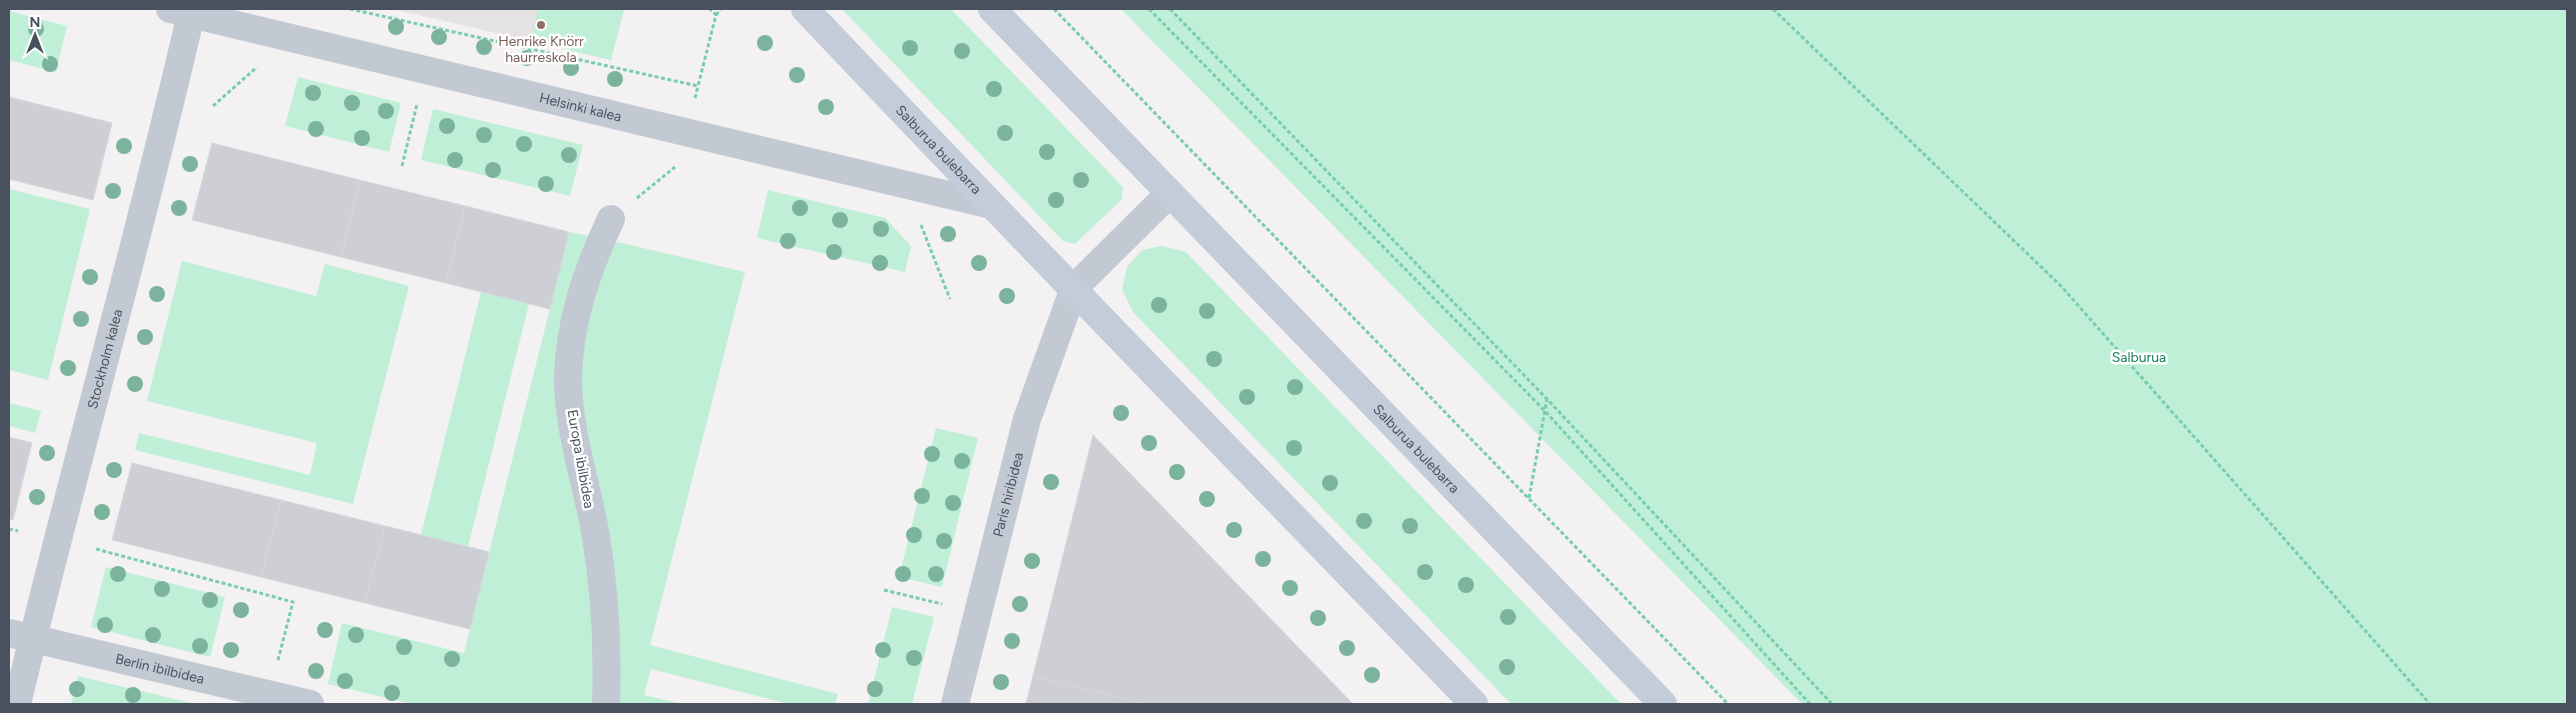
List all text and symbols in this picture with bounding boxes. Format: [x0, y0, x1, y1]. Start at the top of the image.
north arrow [10, 10, 60, 60]
text: N [30, 14, 40, 31]
marker: Henrike Knörr haurreskola [535, 19, 547, 31]
place label: Henrike Knörr haurreskola [498, 33, 584, 66]
street label: Helsinki kalea [538, 89, 623, 126]
street label: Salburua bulebarra [892, 102, 985, 198]
street label: Stockholm kalea [84, 307, 126, 411]
park label: Salburua [2112, 349, 2166, 366]
street label: Salburua bulebarra [1369, 401, 1463, 497]
street label: Europa ibilbidea [563, 408, 598, 510]
street label: Paris hiribidea [990, 451, 1027, 539]
street label: Berlin ibilbidea [114, 650, 206, 688]

